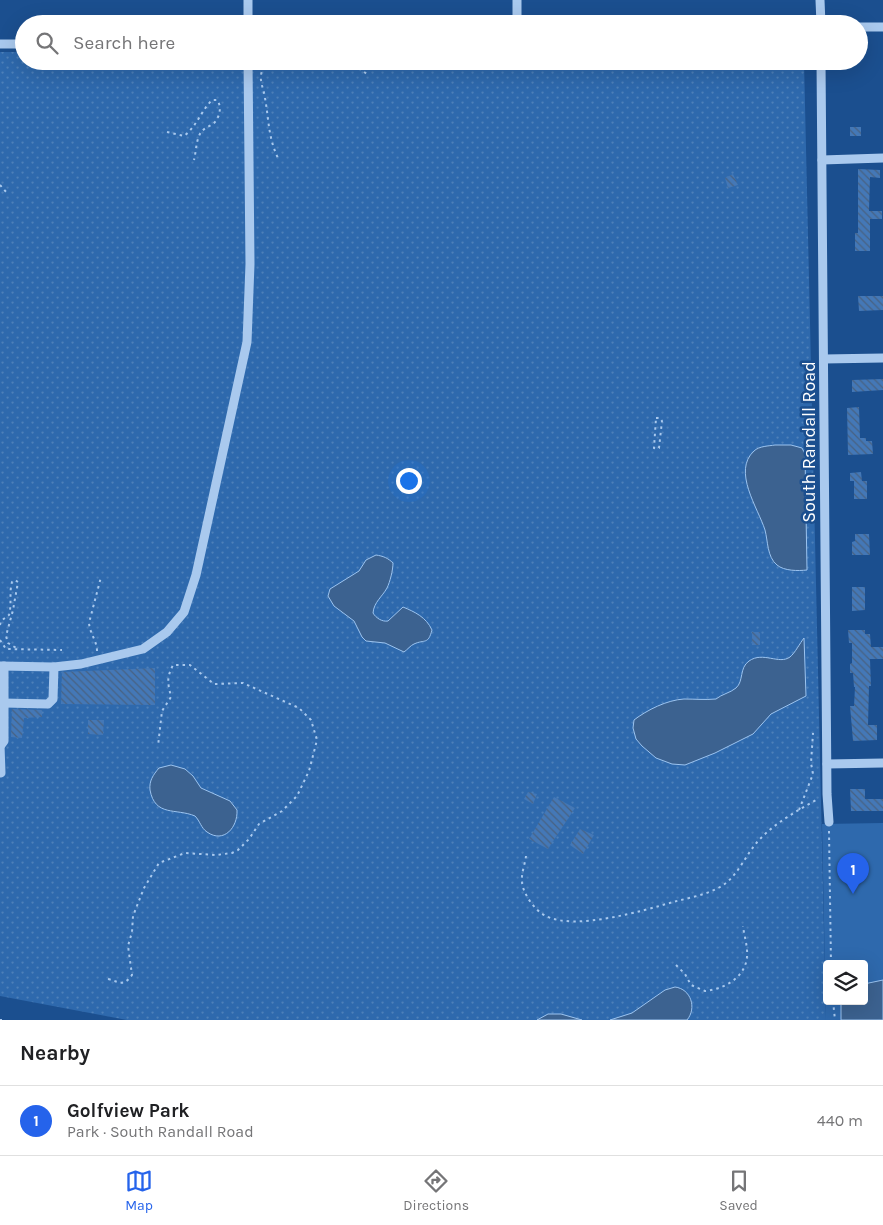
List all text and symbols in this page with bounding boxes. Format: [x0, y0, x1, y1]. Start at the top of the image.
search box [15, 15, 868, 70]
icon: search [33, 29, 61, 57]
text: Search here [73, 32, 175, 54]
street label: South Randall Road [798, 361, 820, 523]
your location [396, 468, 422, 494]
pin: 1 [837, 853, 869, 894]
map controls [823, 960, 868, 1005]
button: layers [823, 960, 868, 1005]
text: Nearby [20, 1041, 90, 1065]
text: Golfview Park [67, 1100, 190, 1122]
text: 1 [33, 1111, 39, 1130]
text: 440 m [817, 1111, 863, 1130]
text: Park · South Randall Road [67, 1122, 254, 1141]
tab: Map [125, 1167, 153, 1214]
tab: Directions [403, 1167, 469, 1214]
tab: Saved [719, 1167, 758, 1214]

